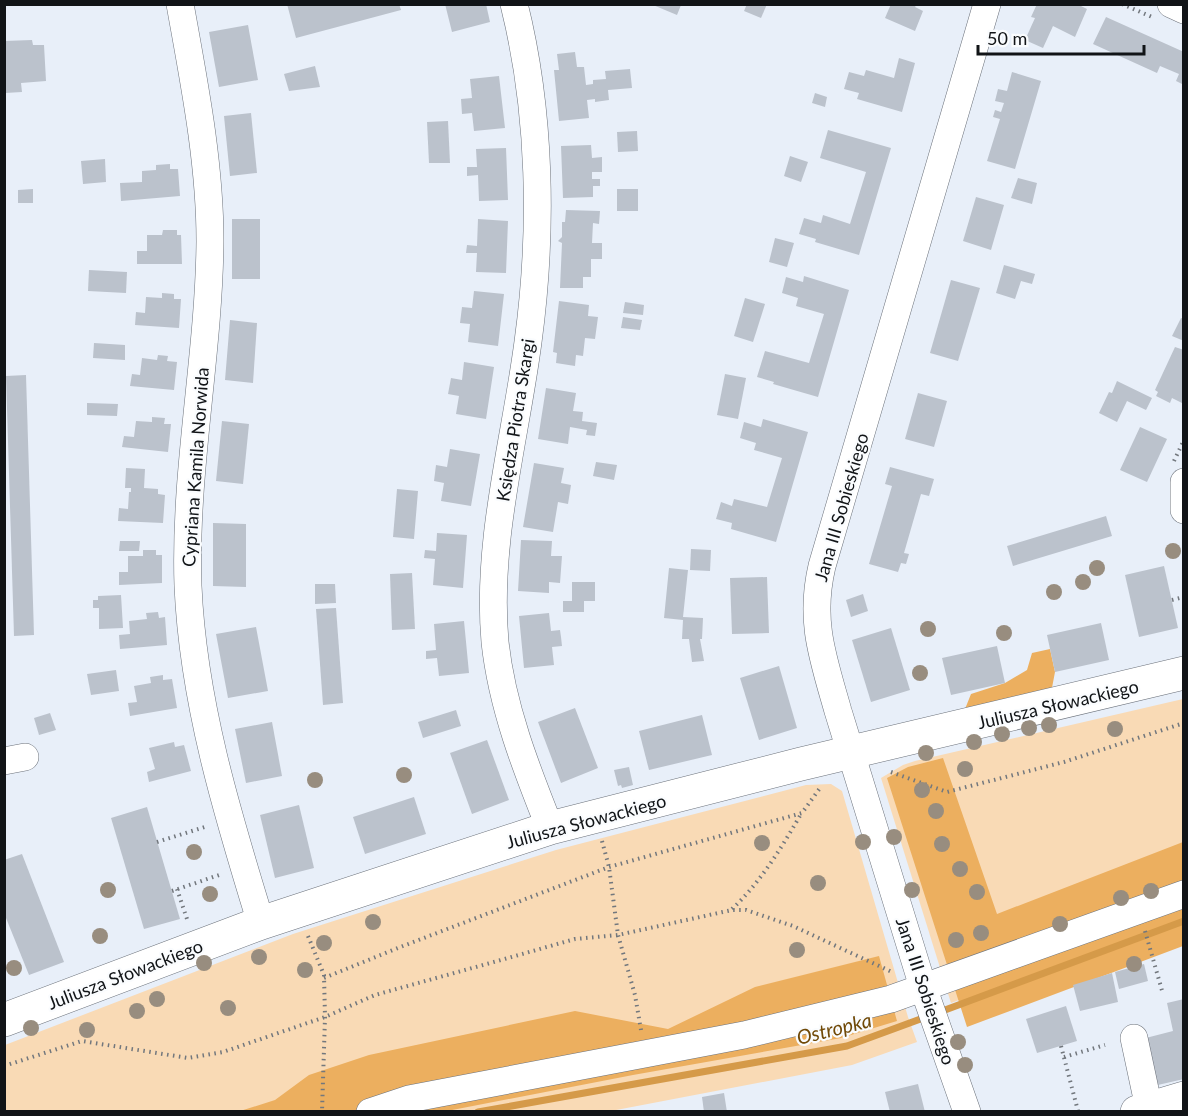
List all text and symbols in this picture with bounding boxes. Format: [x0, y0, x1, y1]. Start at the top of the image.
scale bar [978, 18, 1144, 56]
text: 50 m [987, 27, 1027, 49]
street label: Księdza Piotra Skargi [491, 337, 539, 503]
street label: Cypriana Kamila Norwida [177, 366, 213, 568]
street label: Jana III Sobieskiego [809, 430, 873, 584]
street label: Juliusza Słowackiego [975, 675, 1141, 733]
street label: Juliusza Słowackiego [504, 789, 668, 853]
street label: Jana III Sobieskiego [892, 915, 960, 1067]
street label: Juliusza Słowackiego [44, 934, 206, 1014]
water label: Ostropka [794, 1007, 874, 1049]

